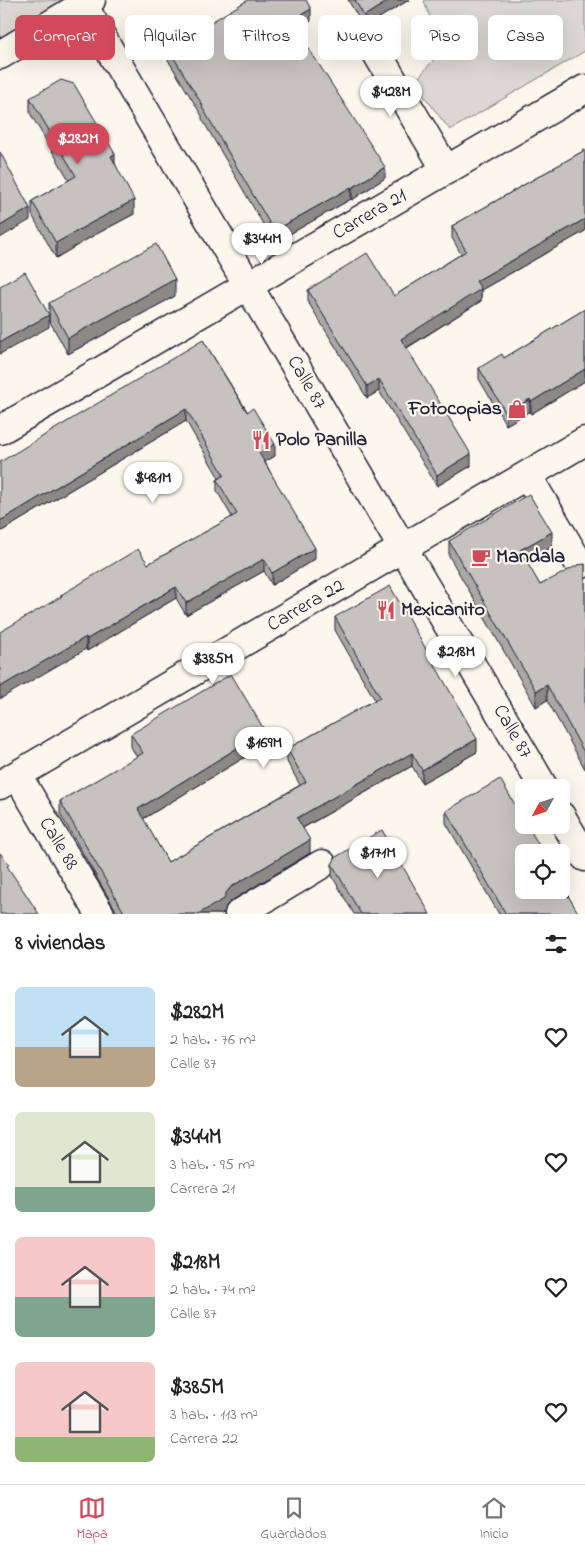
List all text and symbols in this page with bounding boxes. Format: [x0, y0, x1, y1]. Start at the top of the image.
chip: Comprar [15, 15, 115, 60]
chip: Alquilar [125, 15, 214, 60]
chip: Filtros [224, 15, 308, 60]
chip: Nuevo [318, 15, 401, 60]
chip: Piso [411, 15, 478, 60]
chip: Casa [488, 15, 563, 60]
pin: $428M [356, 76, 426, 118]
text: $428M [371, 80, 411, 104]
pin: $282M [43, 122, 113, 165]
text: $282M [57, 127, 99, 151]
street label: Carrera 21 [327, 182, 413, 248]
pin: $344M [227, 222, 297, 265]
text: $344M [242, 227, 282, 251]
street label: Calle 87 [279, 351, 333, 415]
place label: Fotocopias [408, 395, 502, 424]
shop icon: Fotocopias [506, 398, 528, 420]
place label: Polo Panilla [276, 426, 367, 455]
restaurant icon: Polo Panilla [250, 429, 272, 451]
pin: $481M [118, 462, 188, 504]
text: $481M [134, 466, 172, 490]
place label: Mandala [496, 543, 565, 572]
cafe icon: Mandala [470, 546, 492, 568]
street label: Carrera 22 [262, 572, 350, 640]
place label: Mexicanito [401, 596, 485, 625]
restaurant icon: Mexicanito [375, 599, 397, 621]
pin: $218M [421, 636, 491, 678]
text: $218M [437, 640, 475, 664]
pin: $385M [178, 642, 248, 685]
text: $385M [192, 647, 234, 671]
street label: Calle 87 [485, 700, 539, 764]
pin: $169M [229, 726, 299, 769]
text: $169M [246, 731, 282, 755]
north arrow [515, 779, 570, 834]
map controls [515, 779, 570, 899]
street label: Calle 88 [31, 812, 85, 876]
pin: $171M [343, 836, 413, 879]
text: $171M [360, 841, 396, 865]
button: locate [515, 844, 570, 899]
text: 8 viviendas [15, 929, 106, 959]
icon: filters [542, 930, 570, 958]
text: $282M [170, 998, 224, 1028]
icon: home [55, 1007, 115, 1067]
icon: heart [542, 1023, 570, 1051]
text: 2 hab. · 76 m² [170, 1028, 256, 1052]
text: Calle 87 [170, 1052, 217, 1076]
text: $344M [170, 1123, 221, 1153]
icon: home [55, 1132, 115, 1192]
icon: heart [542, 1148, 570, 1176]
text: 3 hab. · 95 m² [170, 1153, 255, 1177]
text: Carrera 21 [170, 1177, 235, 1201]
text: $218M [170, 1248, 220, 1278]
icon: home [55, 1257, 115, 1317]
icon: heart [542, 1273, 570, 1301]
text: 2 hab. · 74 m² [170, 1278, 256, 1302]
text: Calle 87 [170, 1302, 217, 1326]
text: $385M [170, 1373, 224, 1403]
icon: home [55, 1382, 115, 1442]
icon: heart [542, 1398, 570, 1426]
text: 3 hab. · 113 m² [170, 1403, 258, 1427]
text: Carrera 22 [170, 1427, 238, 1451]
tab: Mapa [76, 1494, 108, 1545]
tab: Guardados [261, 1494, 327, 1545]
tab: Inicio [480, 1494, 509, 1545]

